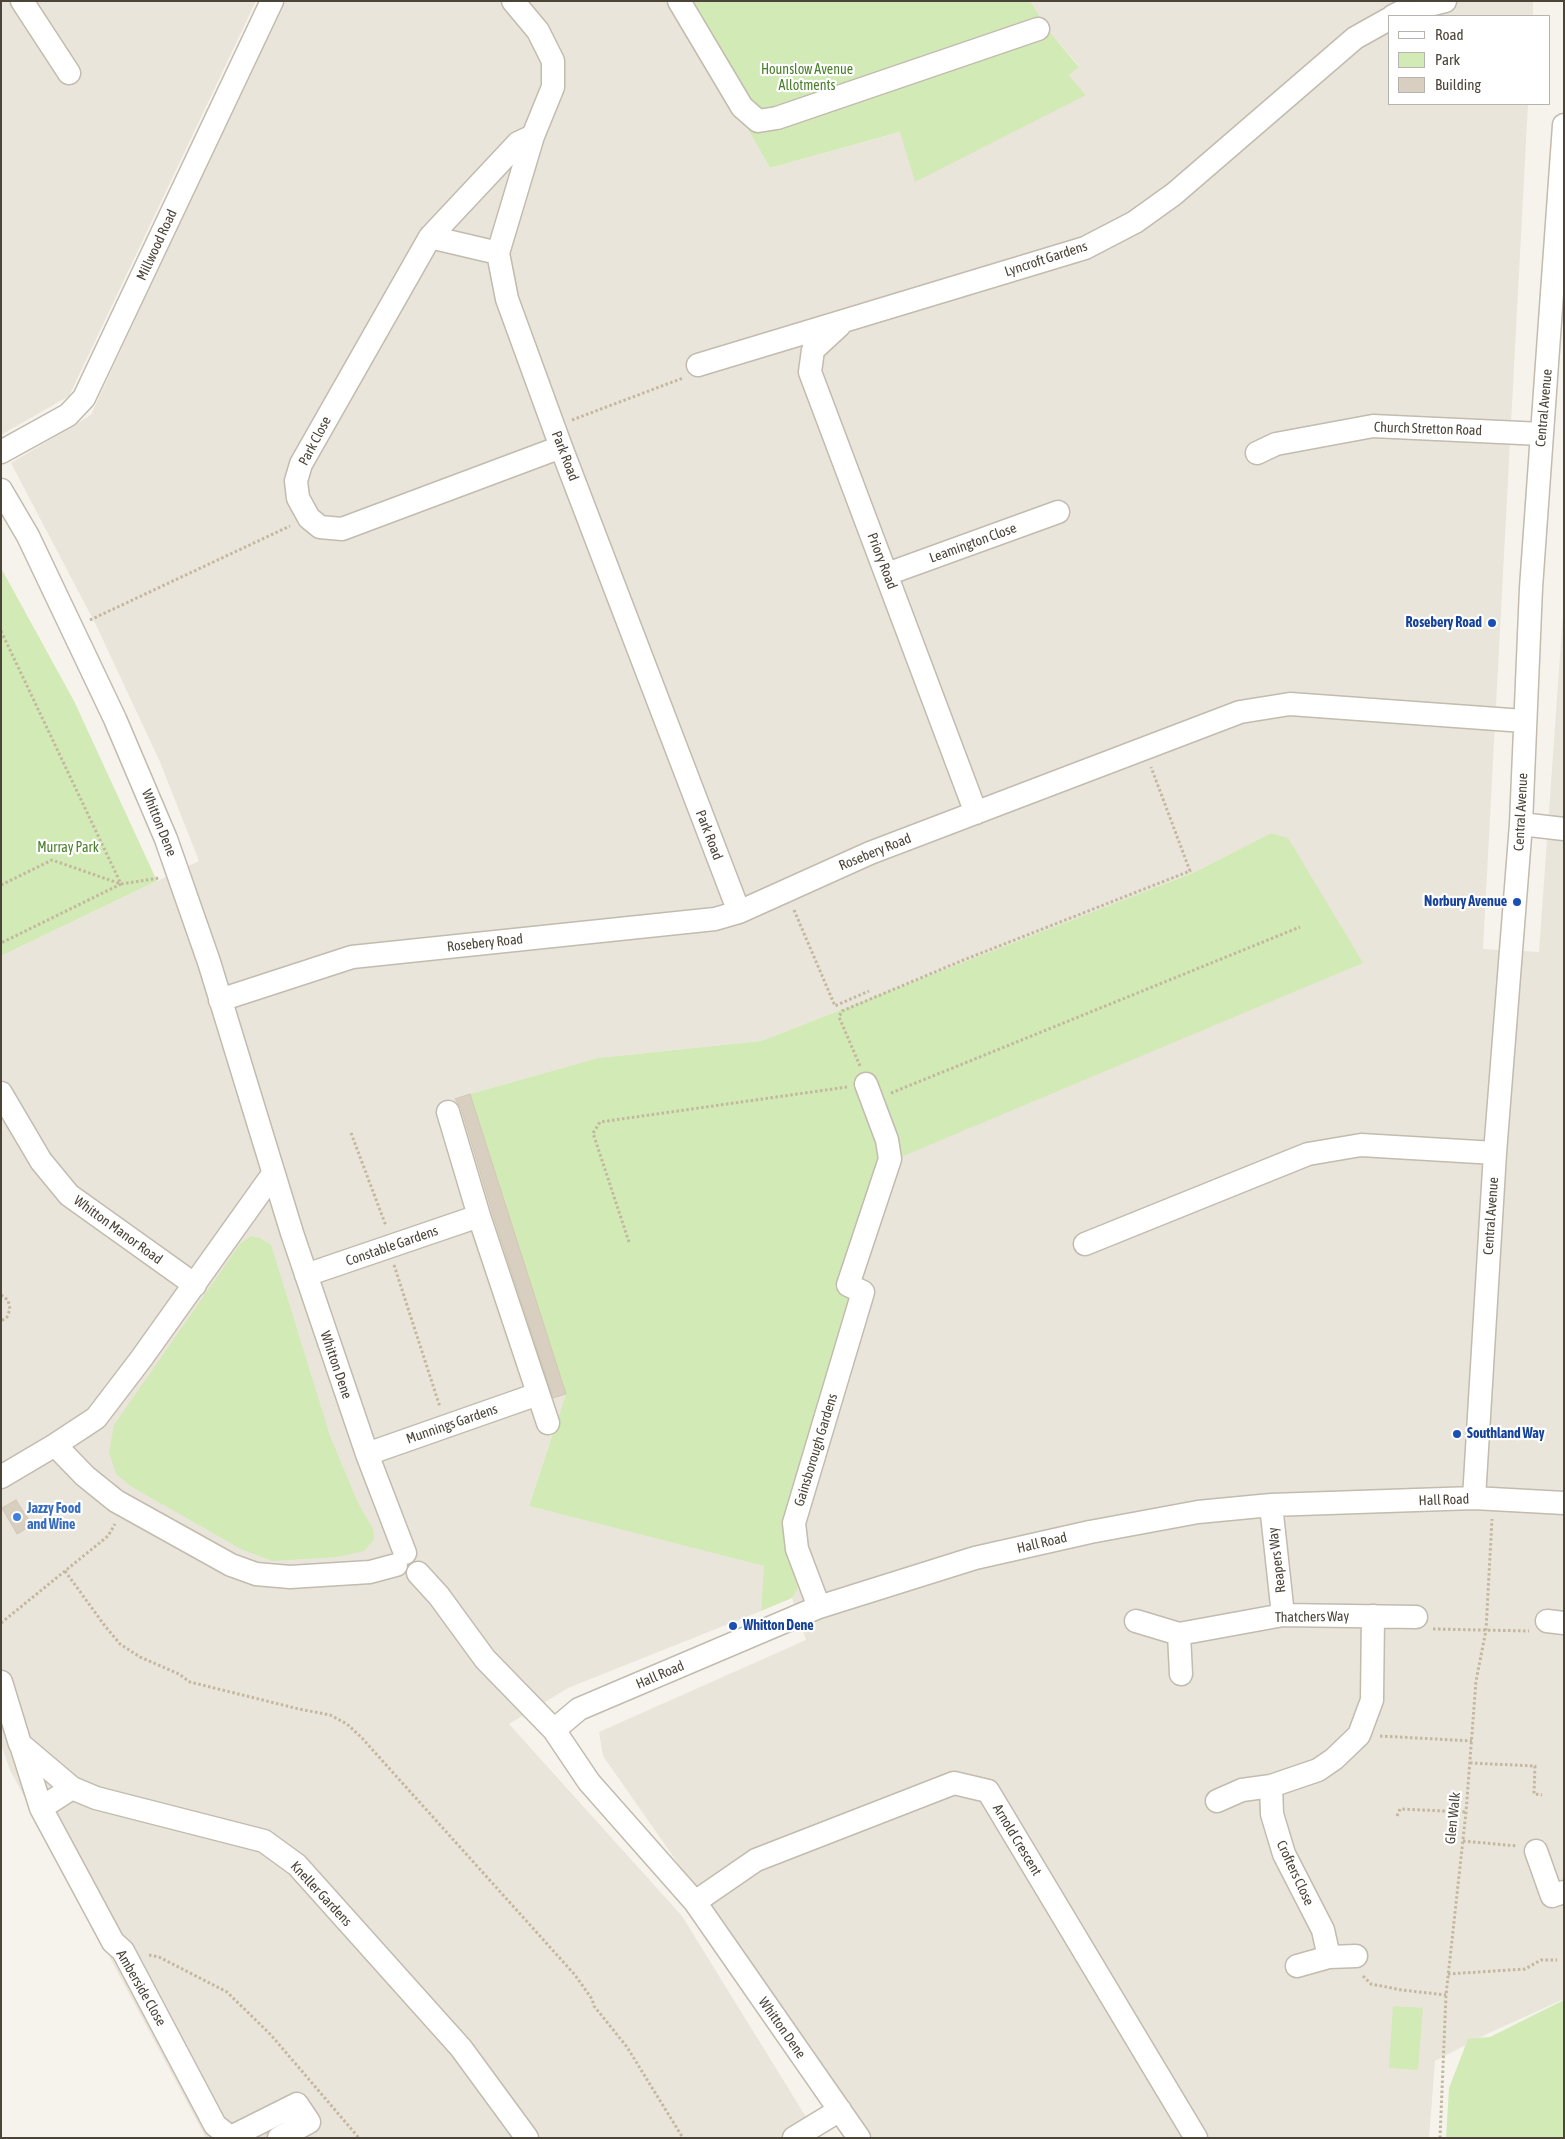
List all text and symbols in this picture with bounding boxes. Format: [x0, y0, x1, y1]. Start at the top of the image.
legend [1388, 15, 1550, 105]
text: Road [1435, 26, 1464, 43]
text: Park [1435, 51, 1460, 68]
park label: Hounslow Avenue Allotments [761, 62, 853, 94]
text: Building [1435, 76, 1481, 93]
street label: Millwood Road [133, 207, 181, 283]
street label: Lyncroft Gardens [1002, 238, 1090, 280]
street label: Central Avenue [1532, 368, 1556, 448]
street label: Park Close [295, 414, 335, 468]
street label: Church Stretton Road [1374, 419, 1482, 439]
street label: Park Road [548, 429, 582, 483]
street label: Leamington Close [927, 519, 1019, 567]
street label: Priory Road [864, 530, 900, 592]
place label: Rosebery Road [1406, 615, 1482, 631]
marker: Rosebery Road [1486, 617, 1498, 629]
street label: Central Avenue [1511, 773, 1531, 851]
street label: Whitton Dene [138, 787, 180, 859]
street label: Park Road [692, 808, 726, 862]
street label: Rosebery Road [836, 830, 914, 874]
park label: Murray Park [37, 840, 99, 856]
place label: Norbury Avenue [1424, 894, 1507, 910]
marker: Norbury Avenue [1511, 896, 1523, 908]
street label: Rosebery Road [446, 931, 524, 955]
street label: Central Avenue [1480, 1176, 1502, 1256]
street label: Whitton Manor Road [70, 1192, 166, 1268]
street label: Constable Gardens [344, 1222, 440, 1270]
street label: Whitton Dene [317, 1329, 355, 1401]
street label: Gainsborough Gardens [791, 1392, 841, 1508]
street label: Munnings Gardens [404, 1401, 500, 1447]
place label: Southland Way [1467, 1426, 1545, 1442]
marker: Southland Way [1451, 1428, 1463, 1440]
street label: Hall Road [1418, 1491, 1470, 1509]
place label: Jazzy Food and Wine [27, 1501, 81, 1534]
marker: Jazzy Food and Wine [11, 1511, 23, 1523]
street label: Reapers Way [1265, 1526, 1289, 1594]
street label: Hall Road [1015, 1529, 1069, 1557]
street label: Thatchers Way [1275, 1608, 1349, 1626]
place label: Whitton Dene [743, 1618, 814, 1634]
marker: Whitton Dene [727, 1620, 739, 1632]
street label: Hall Road [633, 1657, 687, 1693]
street label: Glen Walk [1442, 1791, 1464, 1845]
street label: Arnold Crescent [989, 1801, 1045, 1879]
street label: Crofters Close [1273, 1838, 1317, 1908]
street label: Kneller Gardens [287, 1858, 355, 1930]
street label: Amberside Close [113, 1947, 169, 2029]
street label: Whitton Dene [755, 1994, 809, 2062]

